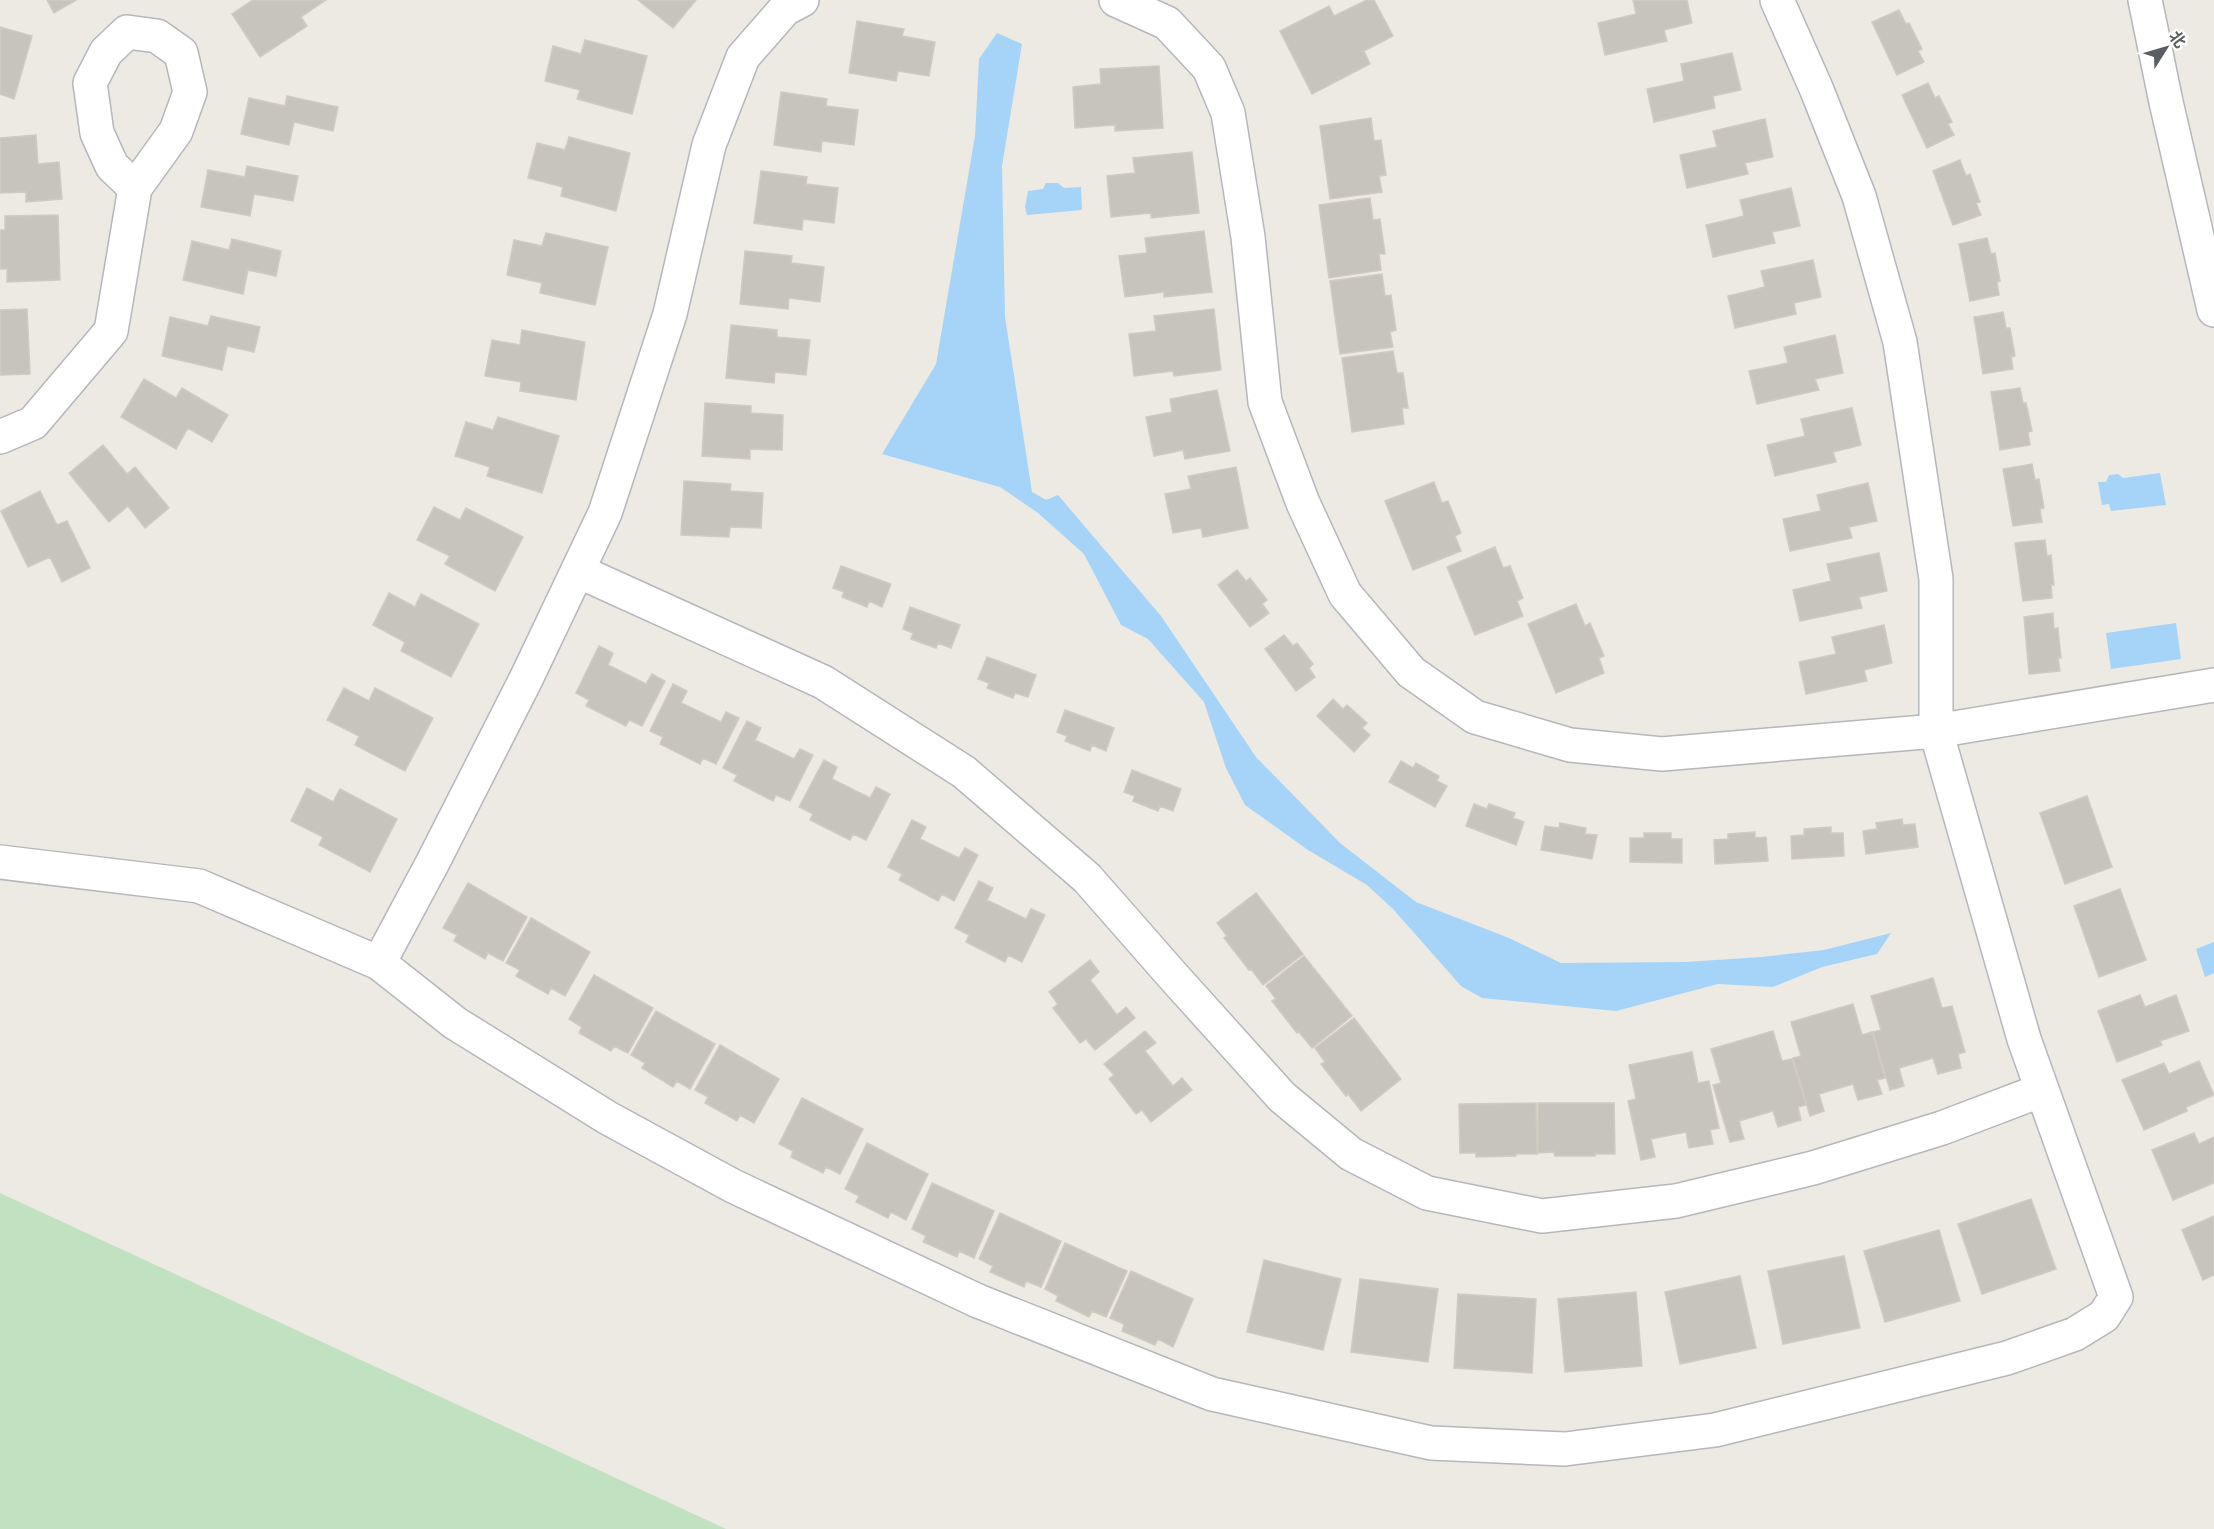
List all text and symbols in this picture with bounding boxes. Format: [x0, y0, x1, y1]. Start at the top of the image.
north arrow [2136, 18, 2196, 78]
text: 北 [2165, 27, 2190, 51]

